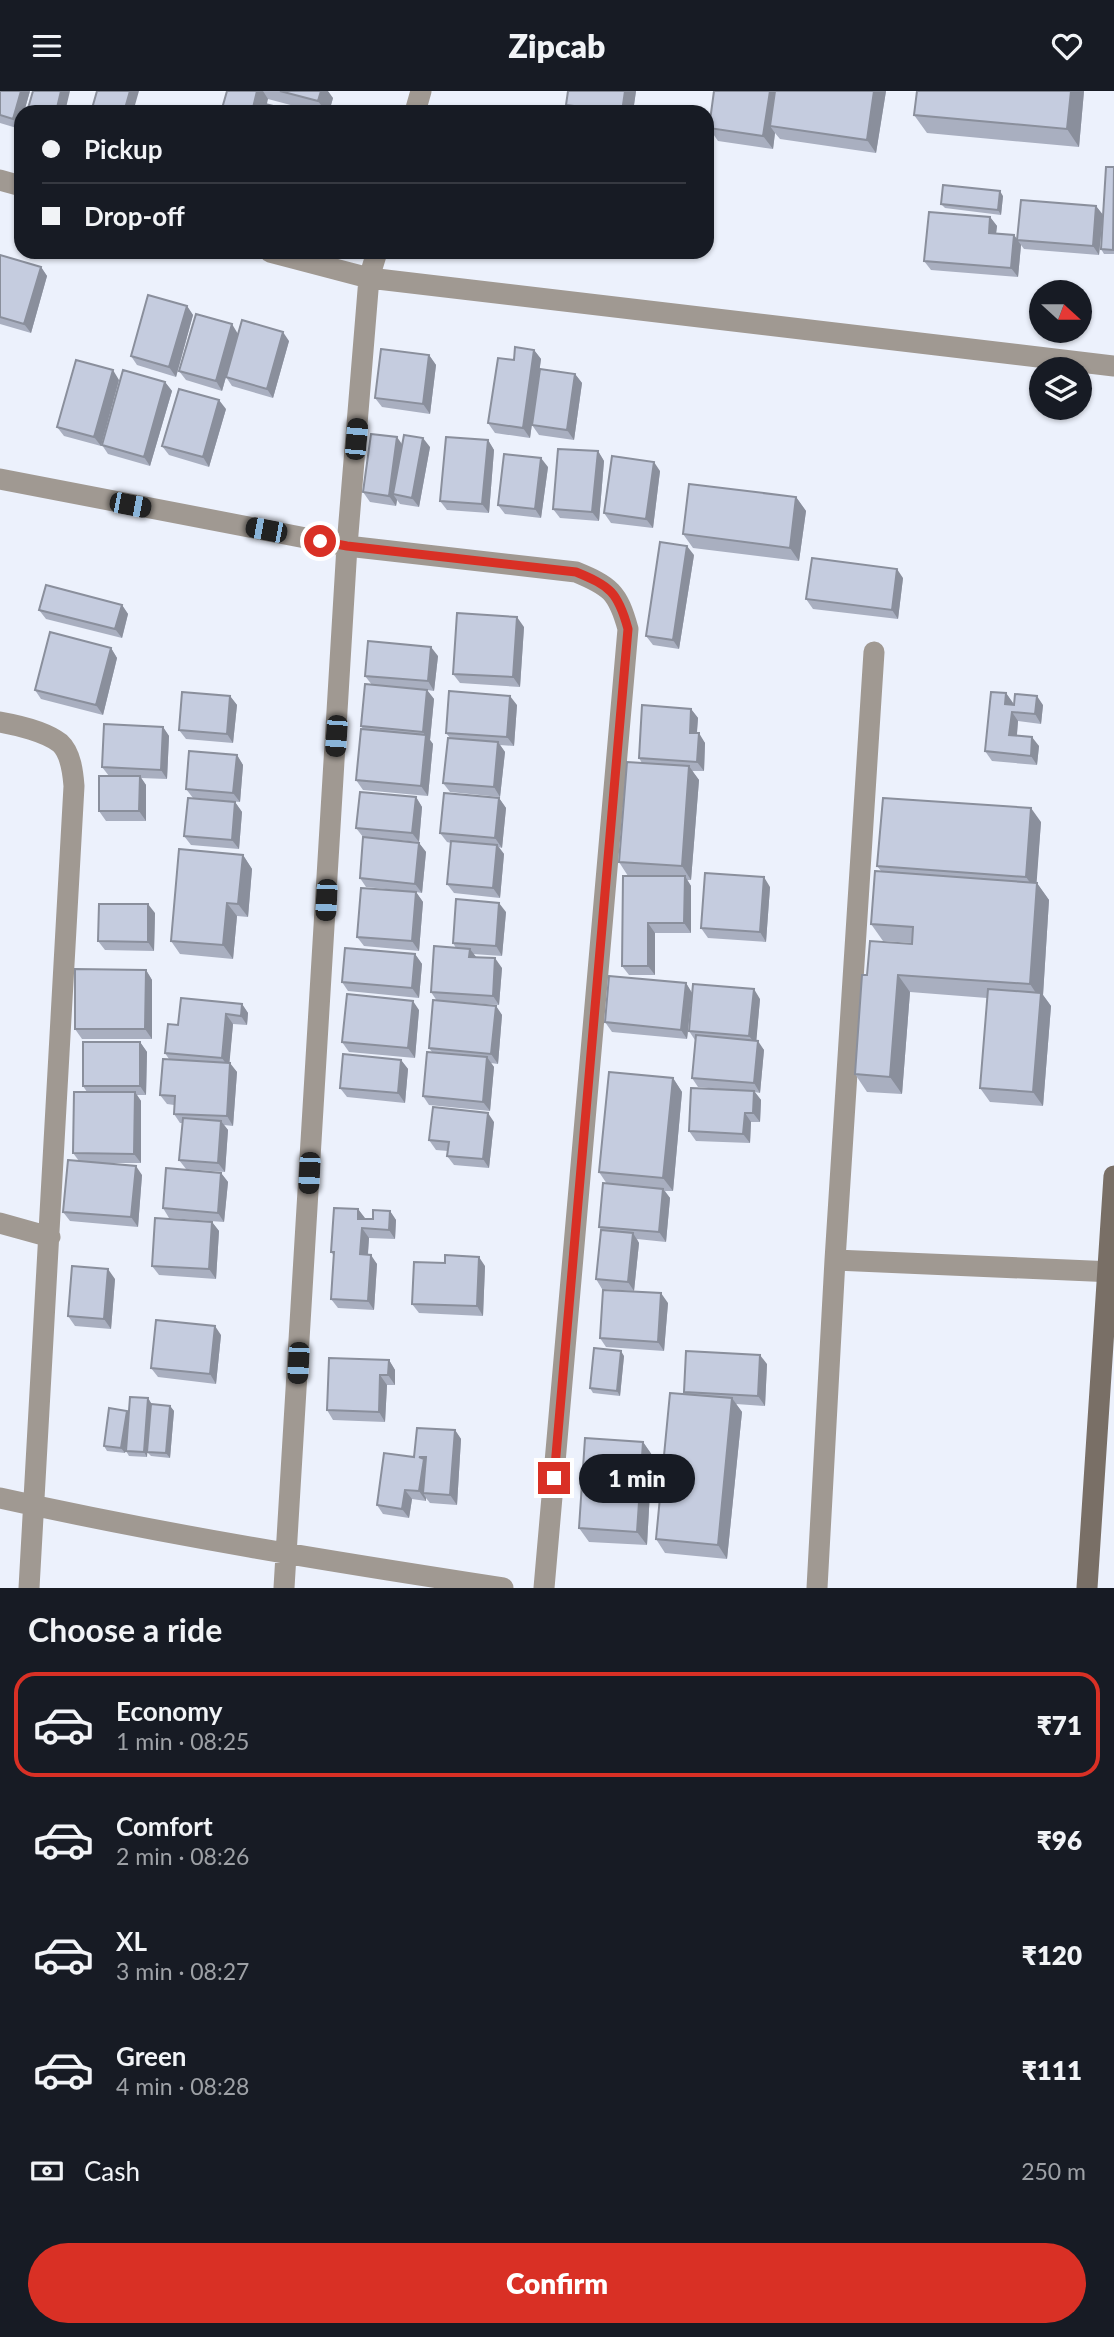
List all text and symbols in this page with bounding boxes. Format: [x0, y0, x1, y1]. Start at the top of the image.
text: Zipcab [509, 26, 605, 65]
icon: menu [28, 27, 66, 65]
icon: heart [1048, 27, 1086, 65]
text: Pickup [84, 133, 163, 165]
text: Drop-off [84, 200, 185, 232]
north arrow [1029, 280, 1092, 343]
map controls [1029, 280, 1092, 420]
button: layers [1029, 357, 1092, 420]
car [344, 417, 369, 461]
car [108, 491, 153, 519]
car [244, 516, 289, 544]
route start [304, 525, 336, 557]
car [325, 714, 348, 758]
car [315, 878, 338, 922]
car [298, 1151, 321, 1195]
car [287, 1341, 310, 1385]
callout: 1 min [578, 1453, 694, 1503]
route end [538, 1462, 570, 1494]
text: 1 min [608, 1464, 666, 1492]
text: Choose a ride [28, 1610, 222, 1649]
icon: car [32, 1693, 95, 1756]
text: Economy [116, 1695, 222, 1727]
text: ₹71 [1037, 1709, 1082, 1741]
text: 1 min · 08:25 [116, 1727, 249, 1755]
icon: car [32, 1808, 95, 1871]
text: Comfort [116, 1810, 213, 1842]
text: ₹96 [1037, 1824, 1082, 1856]
text: 2 min · 08:26 [116, 1842, 249, 1870]
icon: car [32, 1923, 95, 1986]
text: XL [116, 1925, 147, 1957]
text: ₹120 [1022, 1939, 1082, 1971]
text: 3 min · 08:27 [116, 1957, 249, 1985]
icon: car [32, 2038, 95, 2101]
text: Green [116, 2040, 186, 2072]
text: ₹111 [1022, 2054, 1082, 2086]
text: 4 min · 08:28 [116, 2072, 249, 2100]
icon: cash [28, 2152, 66, 2190]
text: Cash [84, 2155, 140, 2187]
text: 250 m [1021, 2157, 1086, 2185]
button: Confirm [28, 2243, 1086, 2323]

